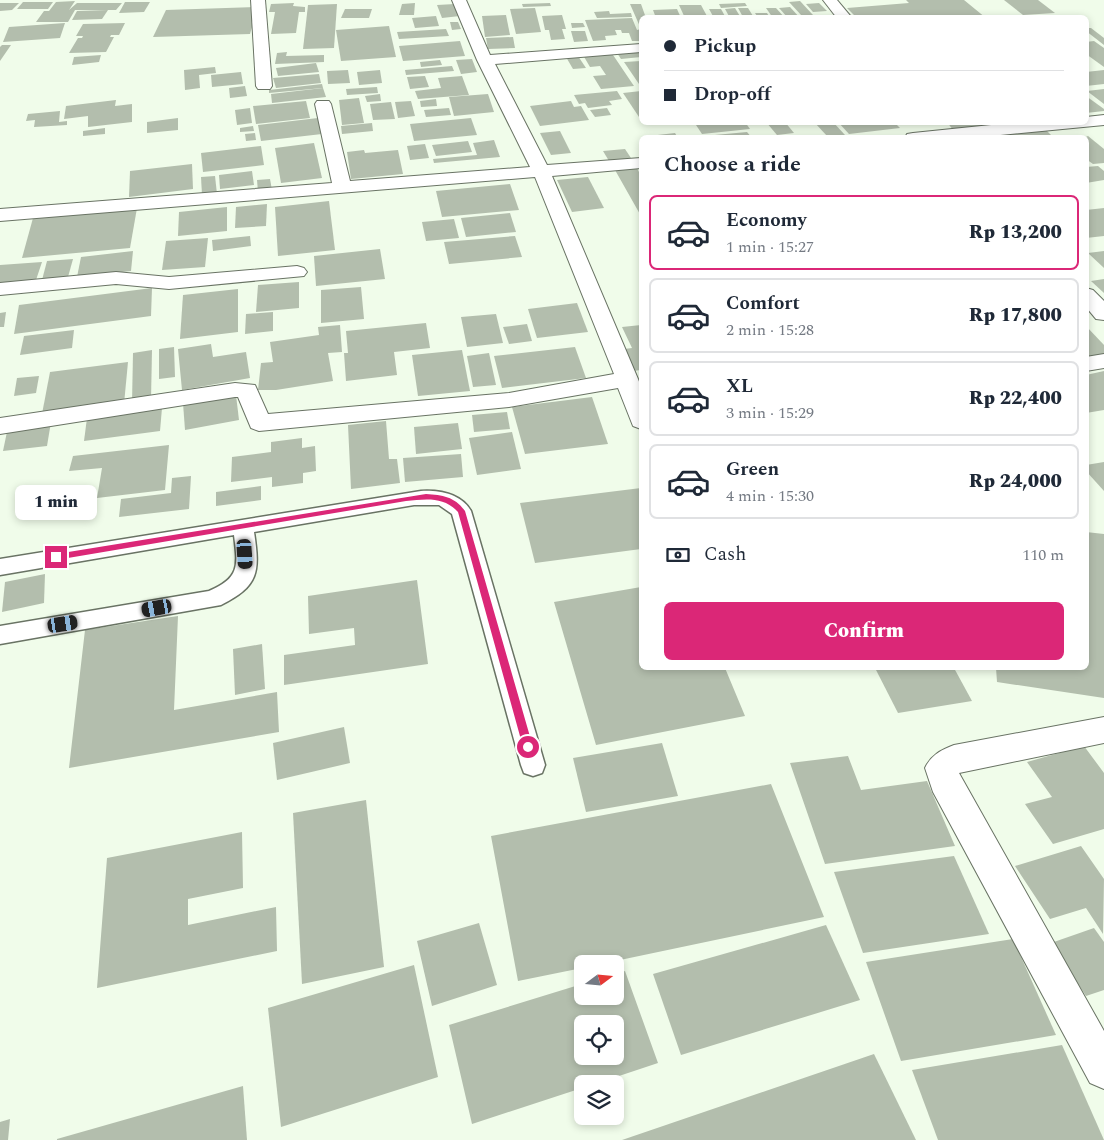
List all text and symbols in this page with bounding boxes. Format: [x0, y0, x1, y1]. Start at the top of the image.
text: Pickup [694, 32, 756, 61]
text: Drop-off [694, 80, 771, 109]
text: Choose a ride [664, 148, 801, 181]
text: Economy [726, 206, 807, 235]
icon: car [666, 210, 711, 255]
text: Rp 13,200 [969, 218, 1062, 247]
text: 1 min · 15:27 [726, 235, 814, 259]
text: Comfort [726, 289, 800, 318]
icon: car [666, 293, 711, 338]
text: Rp 17,800 [969, 301, 1062, 330]
text: 2 min · 15:28 [726, 318, 814, 342]
text: XL [726, 372, 753, 401]
icon: car [666, 376, 711, 421]
text: Rp 22,400 [969, 384, 1062, 413]
text: 3 min · 15:29 [726, 401, 814, 425]
text: Green [726, 455, 779, 484]
icon: car [666, 459, 711, 504]
text: Rp 24,000 [969, 467, 1062, 496]
callout: 1 min [15, 484, 97, 520]
text: 4 min · 15:30 [726, 484, 814, 508]
text: 1 min [34, 490, 78, 514]
car [236, 539, 253, 569]
text: Cash [704, 540, 746, 569]
icon: cash [664, 541, 692, 569]
text: 110 m [1022, 543, 1064, 567]
route end [45, 546, 67, 568]
car [140, 598, 173, 618]
button: Confirm [664, 602, 1064, 660]
car [47, 614, 78, 634]
route start [517, 736, 539, 758]
north arrow [574, 955, 624, 1005]
map controls [574, 955, 624, 1125]
button: locate [574, 1015, 624, 1065]
button: layers [574, 1075, 624, 1125]

